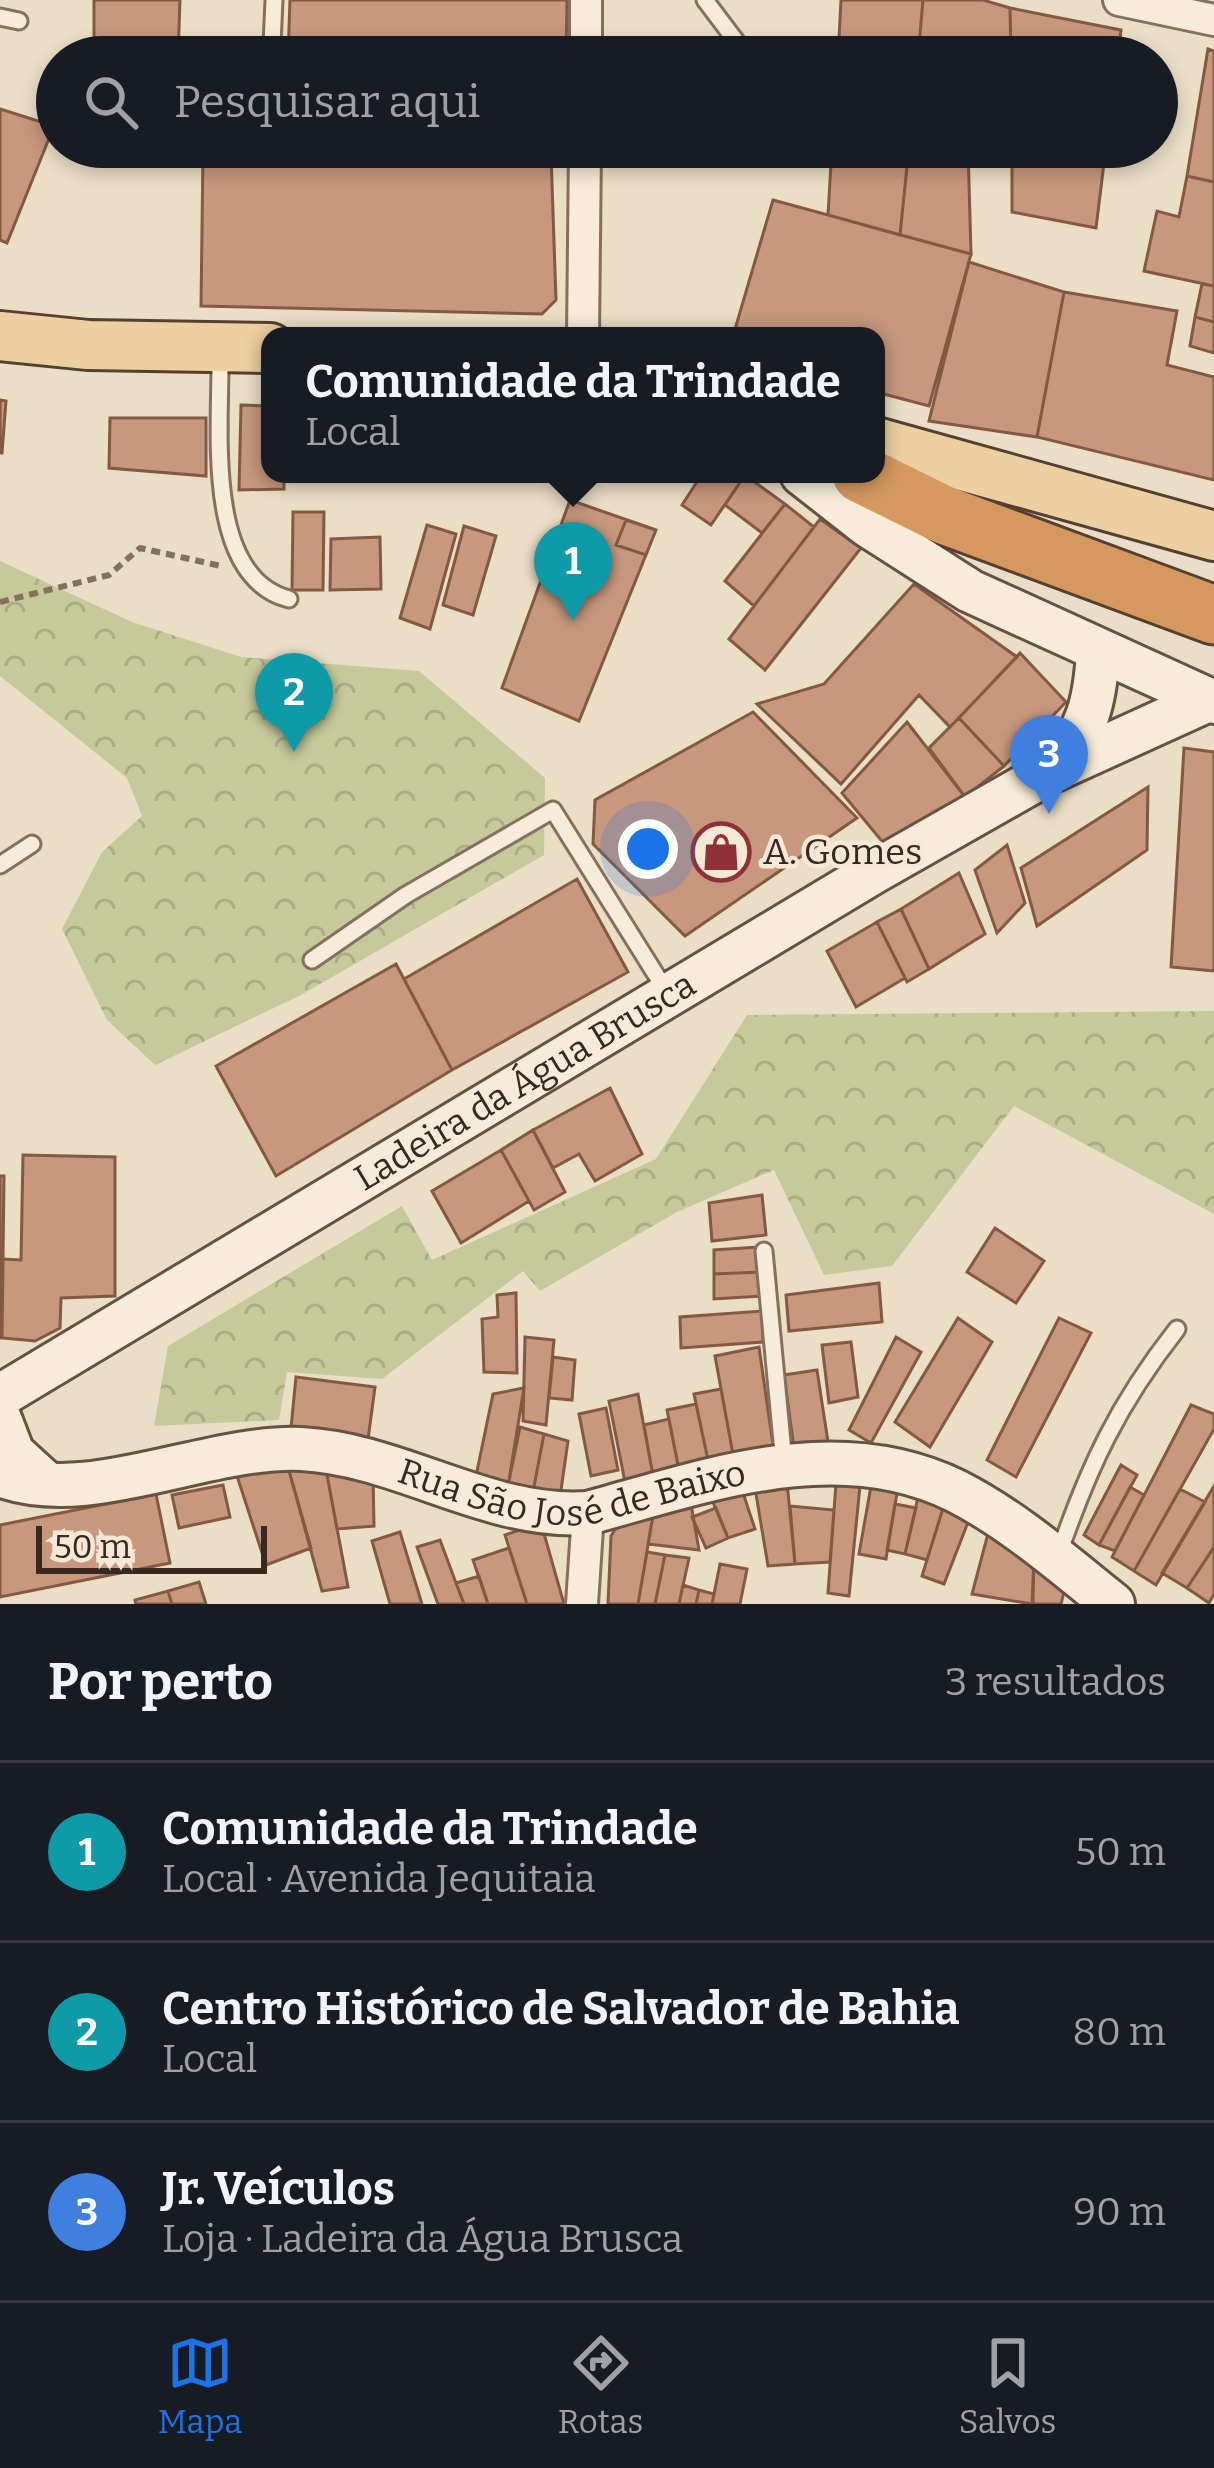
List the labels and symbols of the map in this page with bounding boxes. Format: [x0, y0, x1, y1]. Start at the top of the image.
pin: 1 [534, 522, 612, 621]
pin: 2 [255, 653, 333, 752]
pin: 3 [1010, 715, 1088, 814]
your location [618, 819, 678, 879]
shop icon: A. Gomes [690, 821, 752, 883]
place label: A. Gomes [763, 830, 922, 874]
street label: Ladeira da Água Brusca [346, 962, 704, 1200]
street label: Rua São José de Baixo [393, 1449, 749, 1536]
scale bar [36, 1520, 267, 1573]

